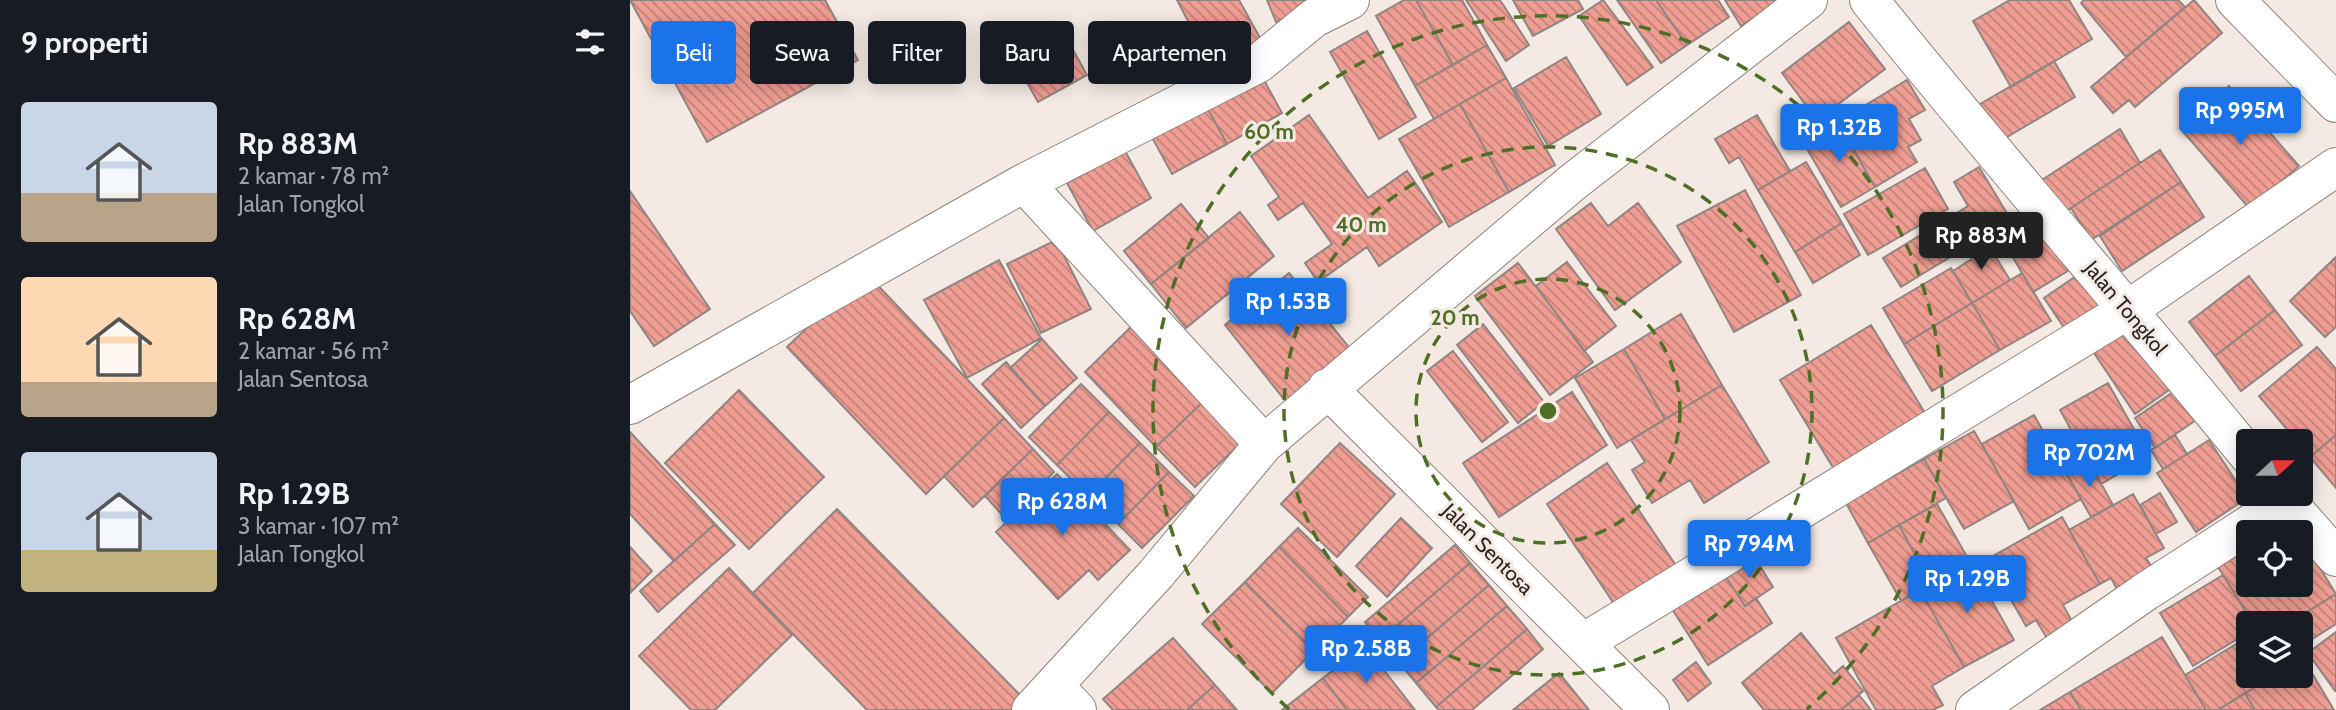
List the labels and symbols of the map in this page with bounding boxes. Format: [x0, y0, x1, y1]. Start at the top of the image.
pin: Rp 995M [2175, 88, 2305, 147]
pin: Rp 1.32B [1767, 104, 1911, 164]
text: 60 m [1244, 119, 1294, 144]
text: 40 m [1336, 212, 1386, 237]
pin: Rp 883M [1916, 212, 2046, 272]
street label: Jalan Tongkol [2079, 255, 2173, 360]
pin: Rp 1.53B [1216, 278, 1360, 338]
text: 20 m [1431, 305, 1479, 330]
centre of rings [1536, 399, 1560, 423]
north arrow [2236, 429, 2314, 506]
pin: Rp 702M [2024, 430, 2154, 489]
pin: Rp 628M [997, 478, 1127, 538]
street label: Jalan Sentosa [1437, 498, 1539, 600]
pin: Rp 794M [1684, 520, 1814, 580]
pin: Rp 1.29B [1895, 556, 2039, 615]
pin: Rp 2.58B [1294, 626, 1438, 685]

